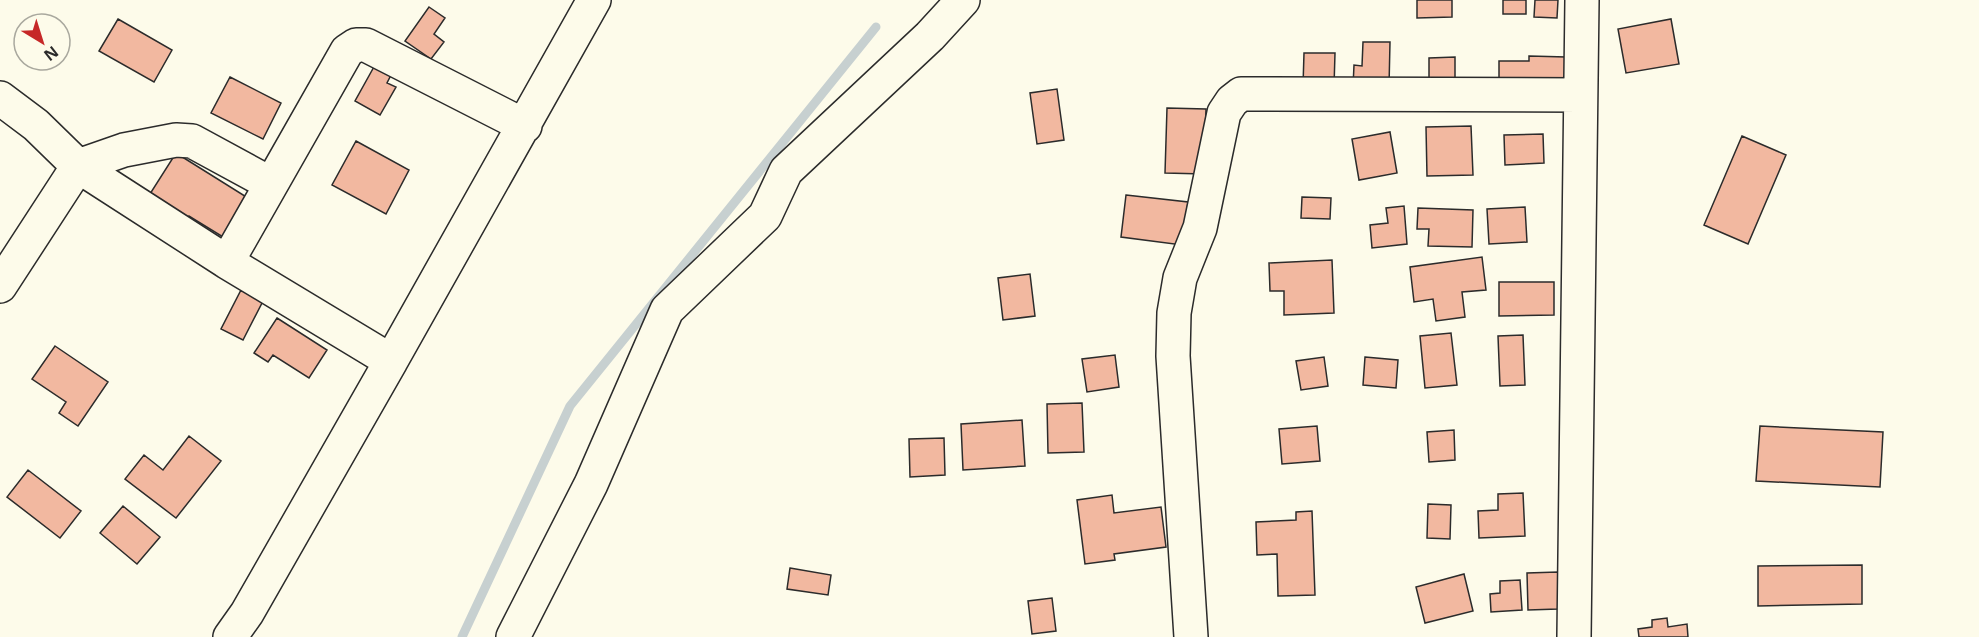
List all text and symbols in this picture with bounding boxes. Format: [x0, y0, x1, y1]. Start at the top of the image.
north arrow [12, 12, 72, 72]
text: N [39, 41, 63, 66]

